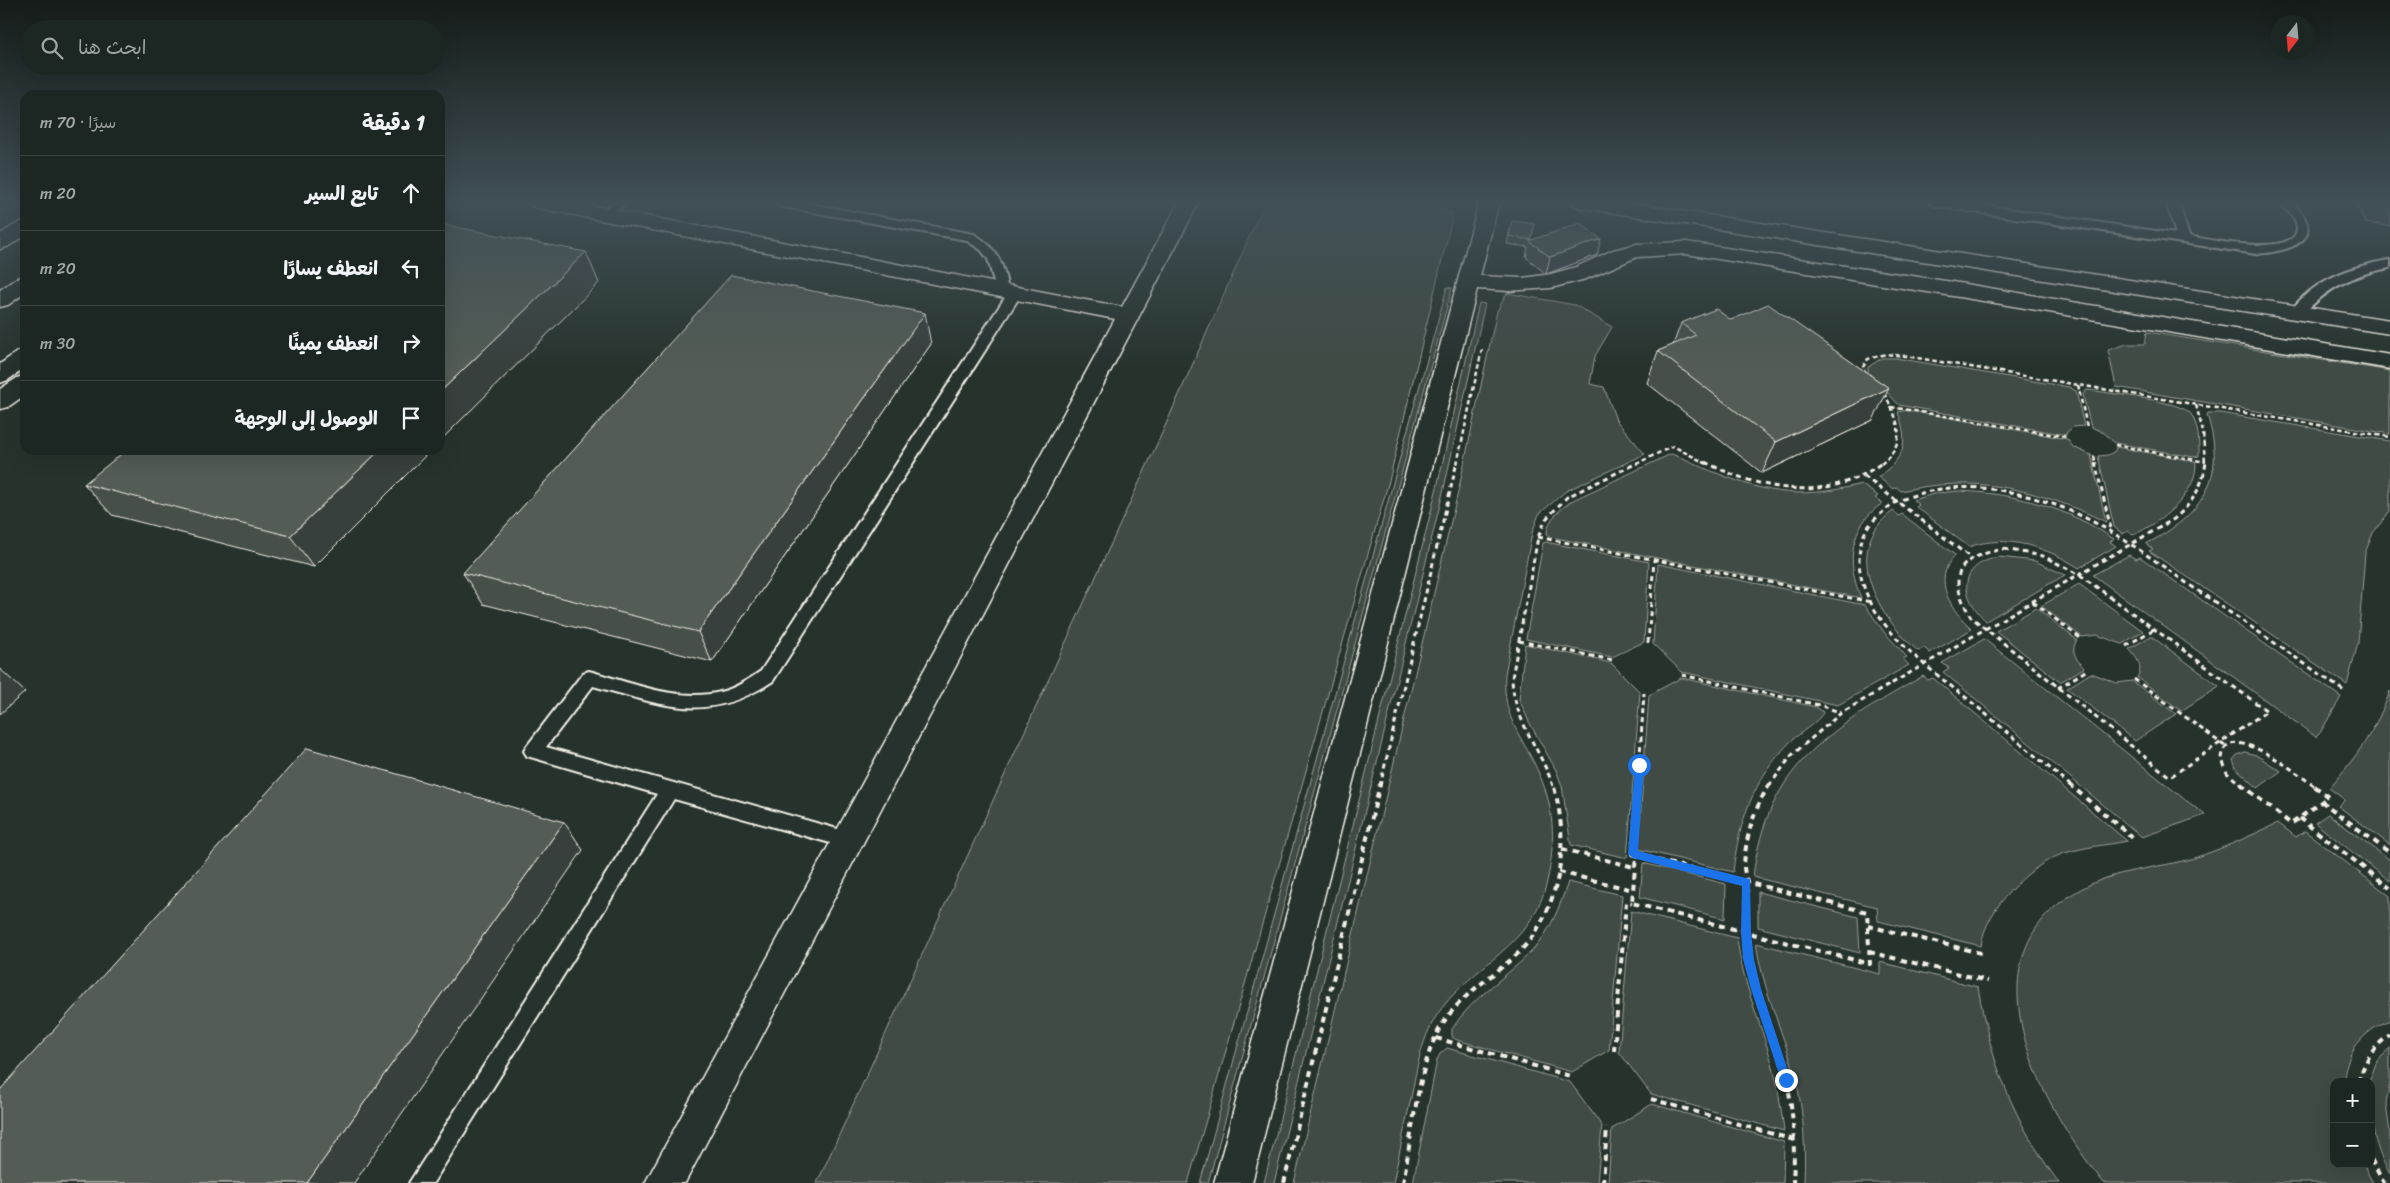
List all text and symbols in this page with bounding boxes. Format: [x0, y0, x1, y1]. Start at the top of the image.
north arrow [2270, 15, 2315, 60]
search box [20, 20, 445, 75]
text: ابحث هنا [78, 31, 146, 64]
icon: search [38, 34, 66, 62]
text: 1 دقيقة [362, 104, 425, 142]
text: سيرًا · 70 m [40, 108, 116, 137]
text: تابع السير [305, 177, 378, 210]
text: 20 m [40, 179, 76, 208]
icon: ahead [397, 179, 425, 207]
text: انعطف يسارًا [283, 252, 378, 285]
text: 20 m [40, 254, 76, 283]
icon: left [397, 254, 425, 282]
text: انعطف يمينًا [288, 327, 378, 360]
text: 30 m [40, 329, 75, 358]
icon: right [397, 329, 425, 357]
text: الوصول إلى الوجهة [235, 402, 378, 435]
icon: arrive [397, 404, 425, 432]
route start [1628, 754, 1651, 777]
route end [1775, 1069, 1798, 1092]
map controls [2330, 1078, 2375, 1168]
button: + [2330, 1078, 2375, 1123]
button: − [2330, 1123, 2375, 1168]

